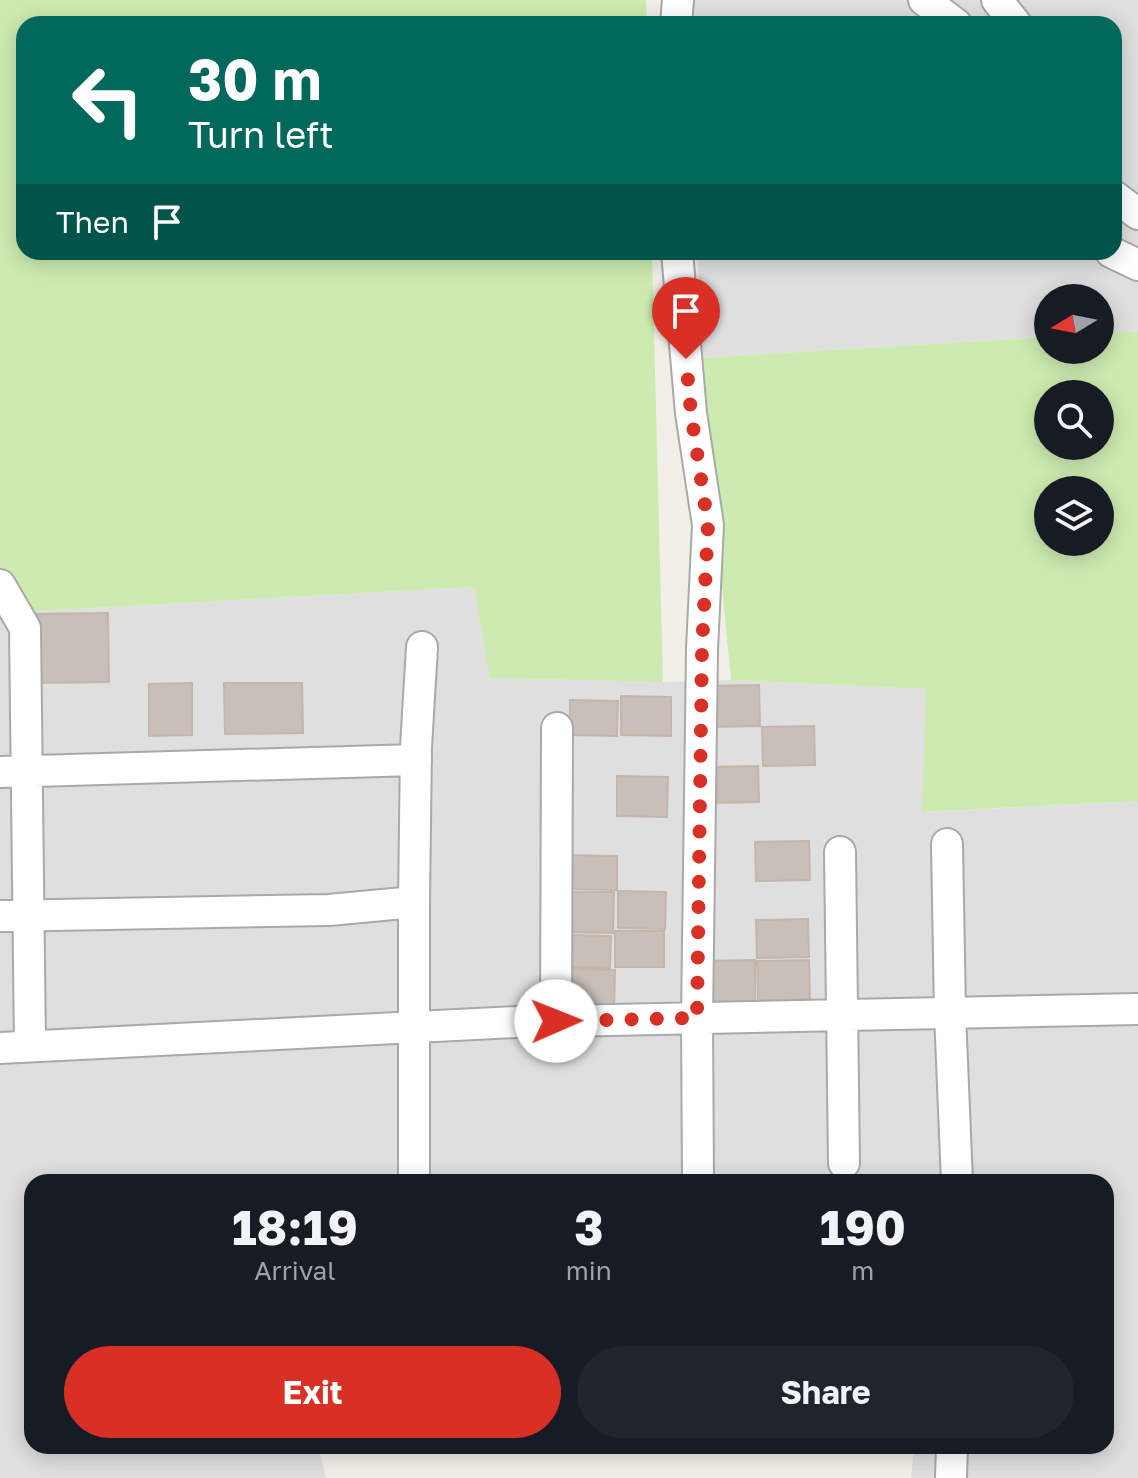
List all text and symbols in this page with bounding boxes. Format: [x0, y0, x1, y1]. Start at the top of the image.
text: 30 m [188, 45, 322, 112]
icon: left [56, 48, 160, 152]
text: Turn left [188, 113, 334, 156]
icon: arrive [145, 200, 189, 244]
text: Then [56, 204, 129, 240]
pin [652, 277, 720, 359]
north arrow [1034, 284, 1114, 364]
map controls [1034, 284, 1114, 556]
icon: arrive [664, 289, 708, 333]
button: search [1034, 380, 1114, 460]
button: layers [1034, 476, 1114, 556]
position arrow [514, 979, 598, 1063]
text: 18:19 [232, 1198, 358, 1256]
text: 3 [574, 1198, 603, 1256]
text: 190 [820, 1198, 906, 1256]
text: Arrival [254, 1255, 336, 1286]
text: min [566, 1255, 612, 1286]
text: m [851, 1255, 874, 1286]
button: Exit [64, 1346, 561, 1438]
button: Share [577, 1346, 1074, 1438]

